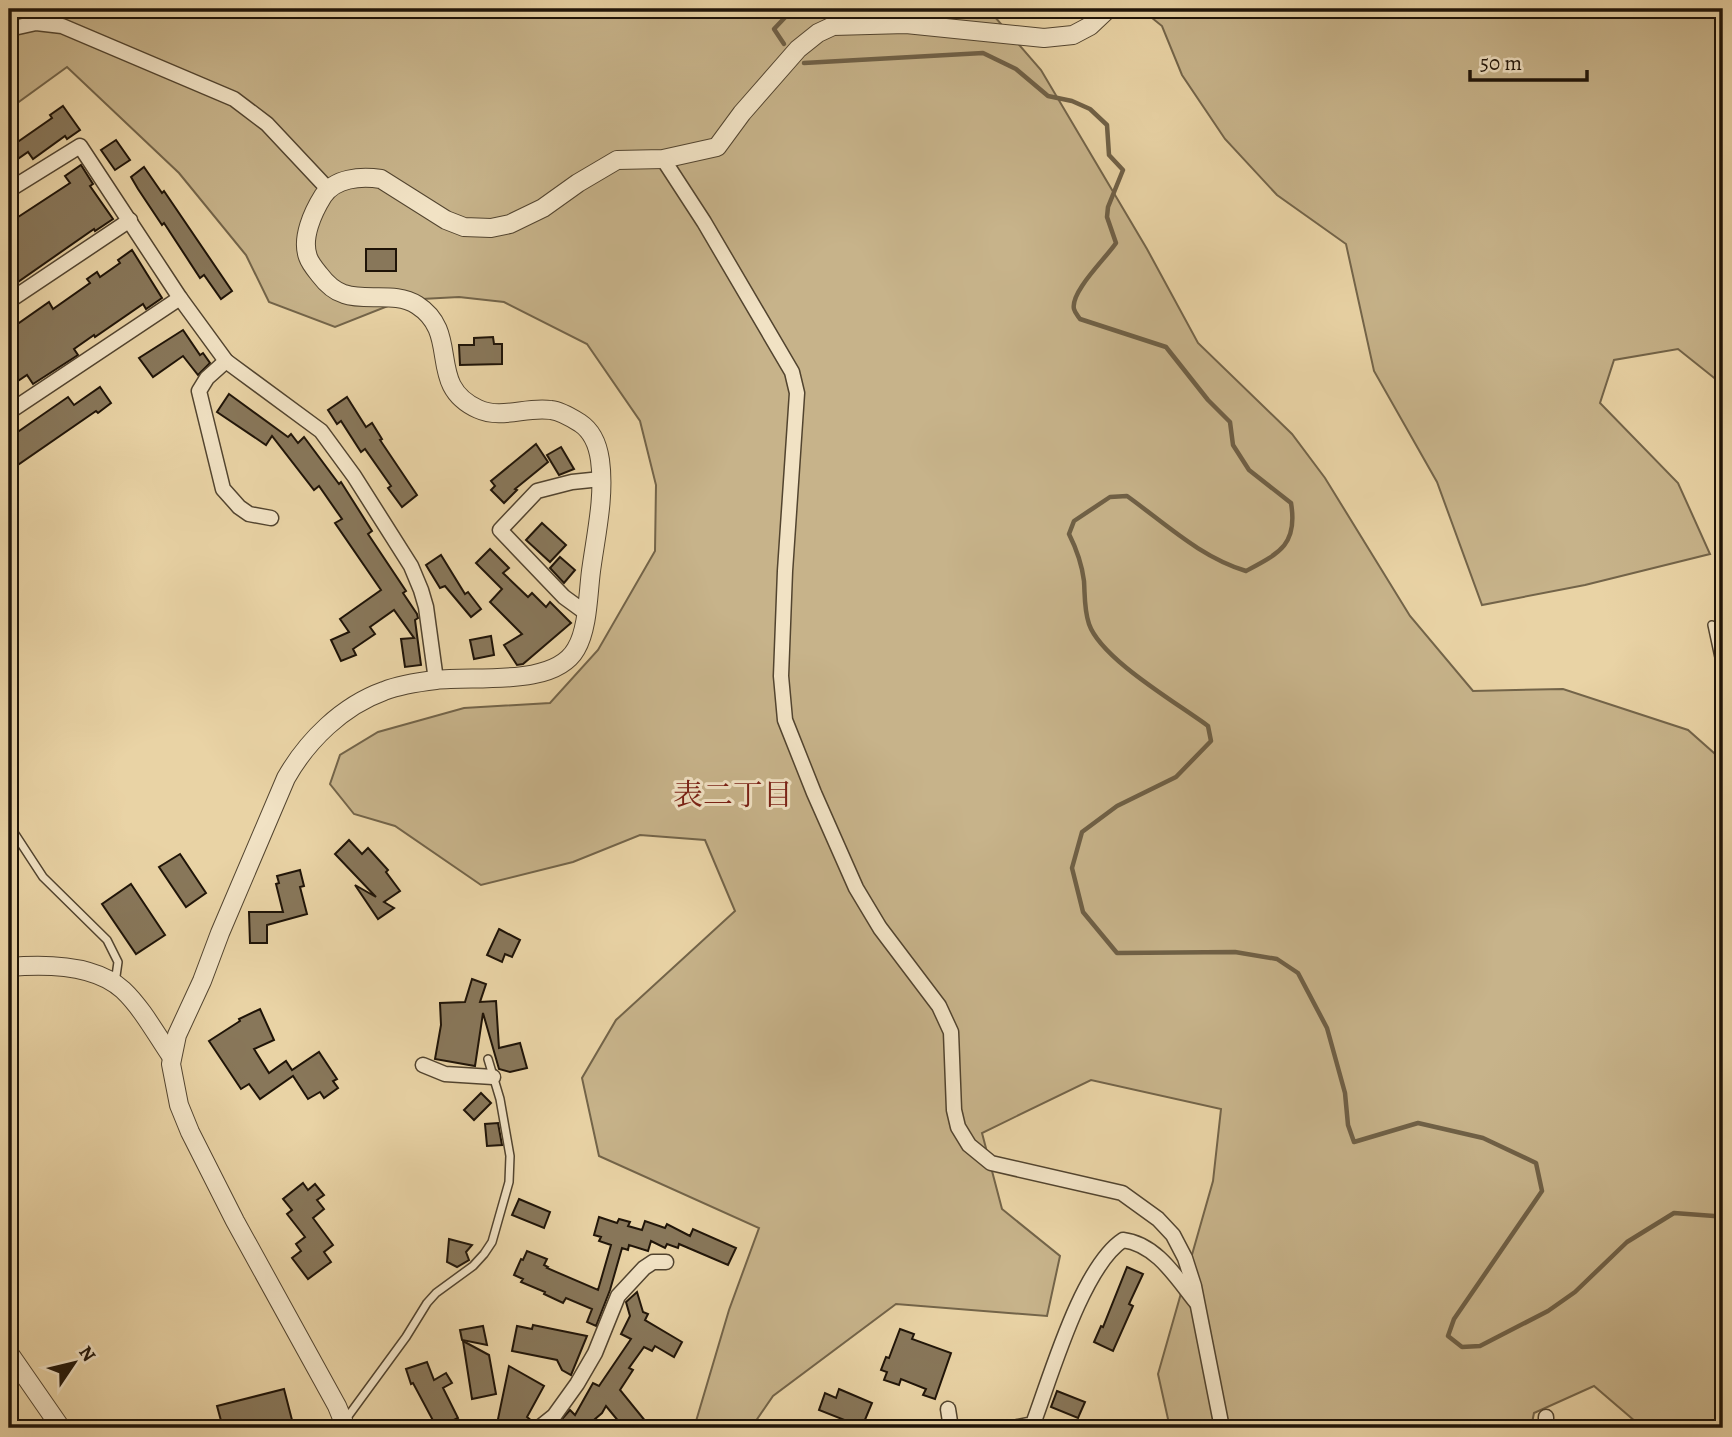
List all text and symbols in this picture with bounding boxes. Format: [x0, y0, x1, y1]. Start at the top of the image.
scale bar [1470, 38, 1587, 82]
text: 50 m [1480, 49, 1522, 77]
district label: 表二丁目 [673, 775, 793, 815]
north arrow [38, 1328, 108, 1398]
text: N [72, 1341, 102, 1367]

